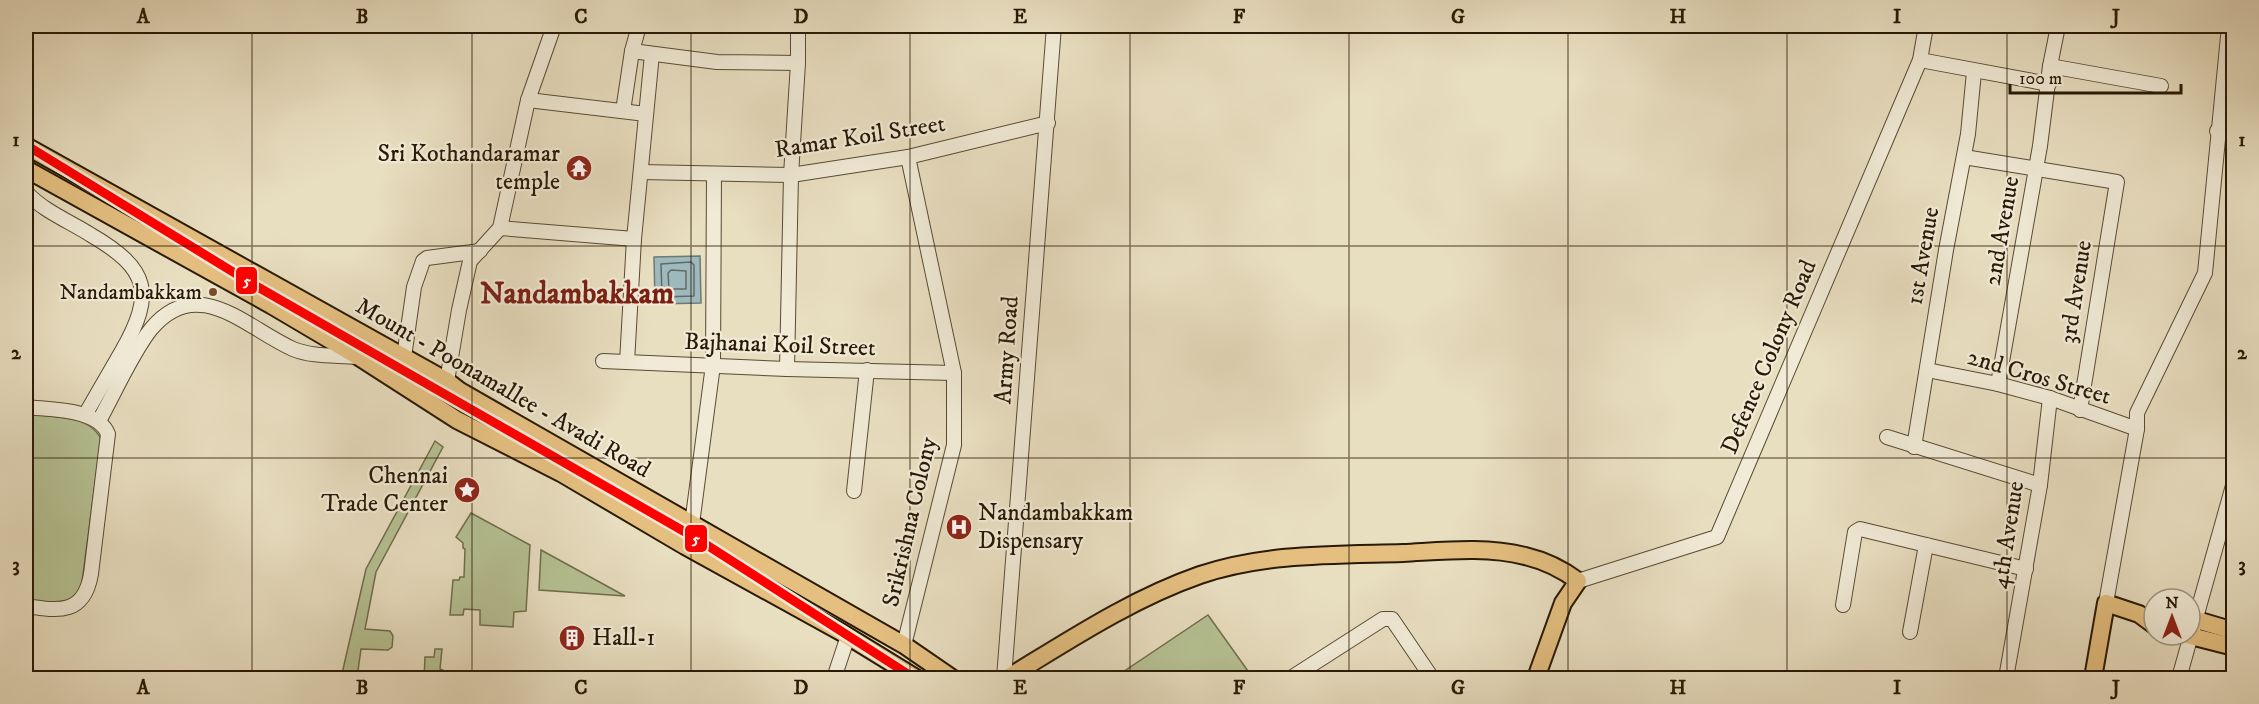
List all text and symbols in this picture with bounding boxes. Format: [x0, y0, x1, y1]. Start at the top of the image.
text: A [136, 5, 151, 30]
text: B [356, 5, 368, 30]
text: C [574, 5, 588, 30]
text: D [794, 5, 809, 30]
text: E [1013, 5, 1027, 30]
text: F [1233, 5, 1246, 30]
text: G [1451, 5, 1465, 30]
text: H [1670, 5, 1687, 30]
text: I [1893, 5, 1901, 30]
text: J [2110, 5, 2120, 30]
scale bar [2010, 57, 2181, 95]
text: 100 m [2019, 68, 2062, 90]
street label: Ramar Koil Street [773, 109, 948, 165]
text: 1 [12, 128, 20, 153]
text: 1 [2238, 128, 2246, 153]
place label: Sri Kothandaramar temple [378, 139, 560, 197]
temple icon: Sri Kothandaramar temple [564, 153, 594, 183]
street label: 2nd Avenue [1978, 174, 2026, 288]
street label: 1st Avenue [1900, 205, 1946, 307]
street label: 3rd Avenue [2053, 238, 2099, 346]
street label: Defence Colony Road [1715, 255, 1823, 459]
line badge: 5 [235, 266, 258, 295]
text: 5 [242, 271, 251, 291]
district label: Nandambakkam [480, 276, 675, 313]
place label: Nandambakkam [60, 279, 202, 306]
marker: Nandambakkam [207, 286, 219, 298]
street label: Mount - Poonamallee - Avadi Road [350, 291, 656, 485]
street label: Army Road [988, 295, 1026, 405]
street label: Bajhanai Koil Street [684, 327, 877, 363]
text: 2 [11, 341, 22, 366]
text: 2 [2237, 341, 2248, 366]
street label: 2nd Cros Street [1964, 342, 2114, 412]
street label: Srikrishna Colony [876, 434, 944, 610]
place label: Chennai Trade Center [321, 461, 448, 519]
place icon: Chennai Trade Center [452, 475, 482, 505]
street label: 4th Avenue [1985, 479, 2031, 591]
place label: Nandambakkam Dispensary [978, 498, 1133, 556]
hospital icon: Nandambakkam Dispensary [944, 512, 974, 542]
line badge: 5 [684, 524, 708, 553]
text: 5 [691, 529, 700, 549]
text: 3 [12, 553, 20, 578]
text: 3 [2238, 553, 2246, 578]
north arrow [2142, 587, 2202, 647]
text: N [2165, 593, 2179, 613]
building icon: Hall-1 [557, 623, 587, 653]
place label: Hall-1 [592, 623, 655, 653]
text: A [136, 676, 151, 701]
text: B [356, 676, 368, 701]
text: C [574, 676, 588, 701]
text: D [794, 676, 809, 701]
text: E [1013, 676, 1027, 701]
text: F [1233, 676, 1246, 701]
text: G [1451, 676, 1465, 701]
text: H [1670, 676, 1687, 701]
text: I [1893, 676, 1901, 701]
text: J [2110, 676, 2120, 701]

